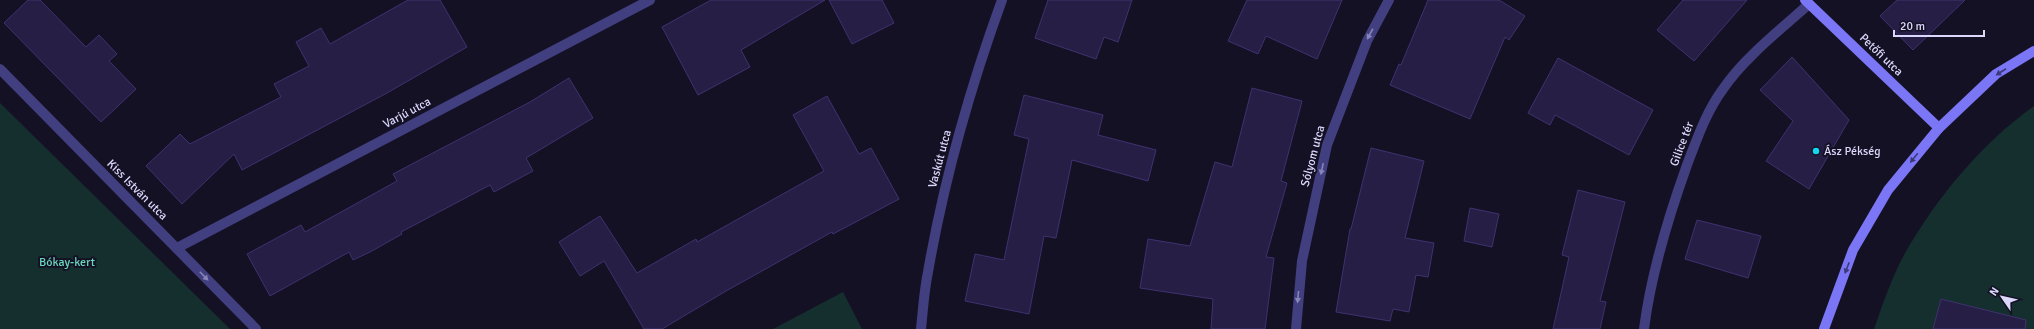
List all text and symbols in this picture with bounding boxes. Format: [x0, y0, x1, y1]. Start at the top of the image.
scale bar [1894, 12, 1984, 38]
text: 20 m [1900, 19, 1925, 34]
one-way arrow [1367, 28, 1374, 40]
street label: Petőfi utca [1856, 31, 1906, 79]
one-way arrow [1995, 68, 2007, 75]
street label: Varjú utca [380, 94, 434, 132]
street label: Gilice tér [1667, 119, 1698, 168]
street label: Sólyom utca [1298, 124, 1328, 188]
street label: Vaskút utca [925, 128, 955, 190]
place label: Ász Pékség [1824, 144, 1881, 159]
marker: Ász Pékség [1811, 146, 1821, 156]
one-way arrow [1909, 153, 1918, 163]
street label: Kiss István utca [104, 157, 170, 223]
one-way arrow [1318, 163, 1324, 176]
park label: Bókay-kert [39, 255, 95, 270]
one-way arrow [1843, 263, 1849, 275]
one-way arrow [199, 271, 209, 281]
north arrow [1982, 277, 2022, 317]
text: N [1987, 285, 2002, 298]
one-way arrow [1295, 291, 1302, 303]

